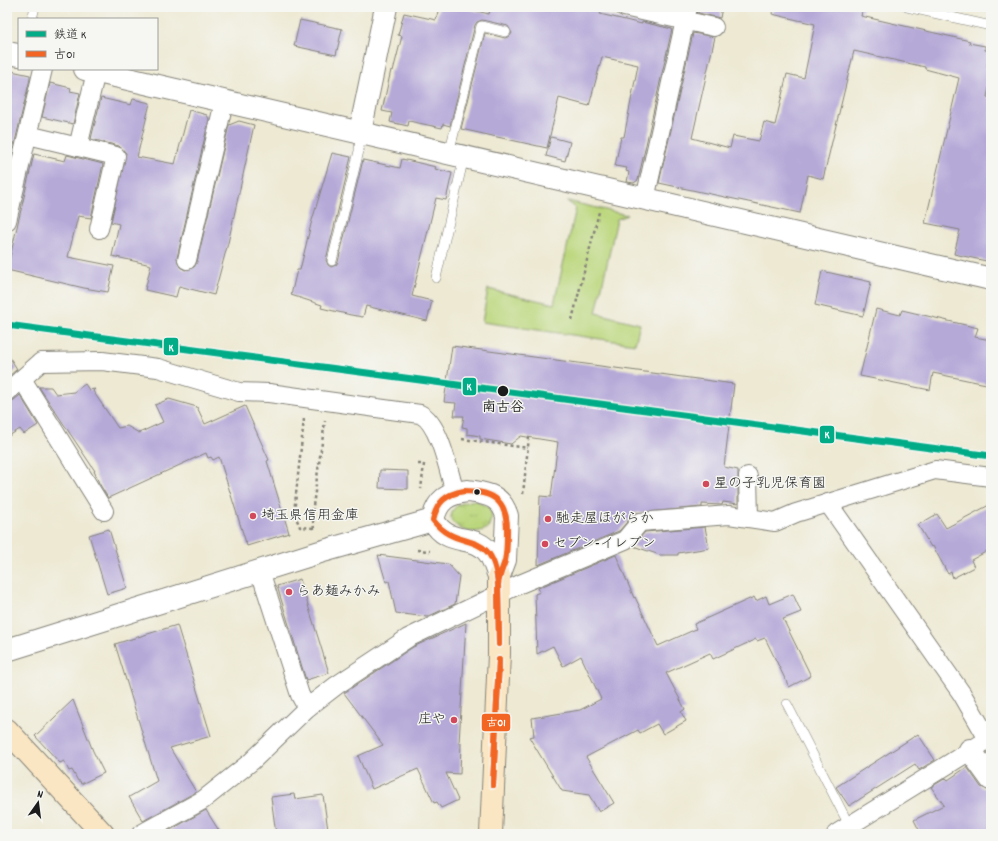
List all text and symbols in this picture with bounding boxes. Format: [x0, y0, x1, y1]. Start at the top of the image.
legend [18, 18, 158, 70]
text: 鉄道 K [54, 27, 87, 44]
text: 古01 [54, 47, 75, 64]
line badge: K [163, 337, 179, 356]
text: K [168, 341, 174, 357]
line badge: K [462, 377, 477, 396]
text: K [466, 380, 472, 396]
marker: 南古谷 [496, 384, 510, 398]
place label: 南古谷 [482, 398, 524, 418]
line badge: K [819, 425, 835, 444]
text: K [824, 428, 830, 444]
place label: 星の子乳児保育園 [714, 474, 826, 494]
marker: 星の子乳児保育園 [701, 479, 711, 489]
unlabelled marker [472, 487, 482, 497]
place label: 埼玉県信用金庫 [261, 506, 359, 526]
place label: 馳走屋ほがらか [556, 509, 654, 529]
marker: 埼玉県信用金庫 [248, 511, 258, 521]
marker: 馳走屋ほがらか [543, 514, 553, 524]
place label: セブン-イレブン [553, 534, 656, 554]
marker: セブン-イレブン [540, 539, 550, 549]
place label: らあ麺みかみ [297, 582, 381, 602]
marker: らあ麺みかみ [284, 587, 294, 597]
place label: 庄や [418, 710, 446, 730]
line badge: 古01 [481, 713, 511, 732]
marker: 庄や [449, 715, 459, 725]
text: 古01 [486, 716, 506, 732]
north arrow [18, 783, 58, 823]
text: N [35, 787, 45, 804]

